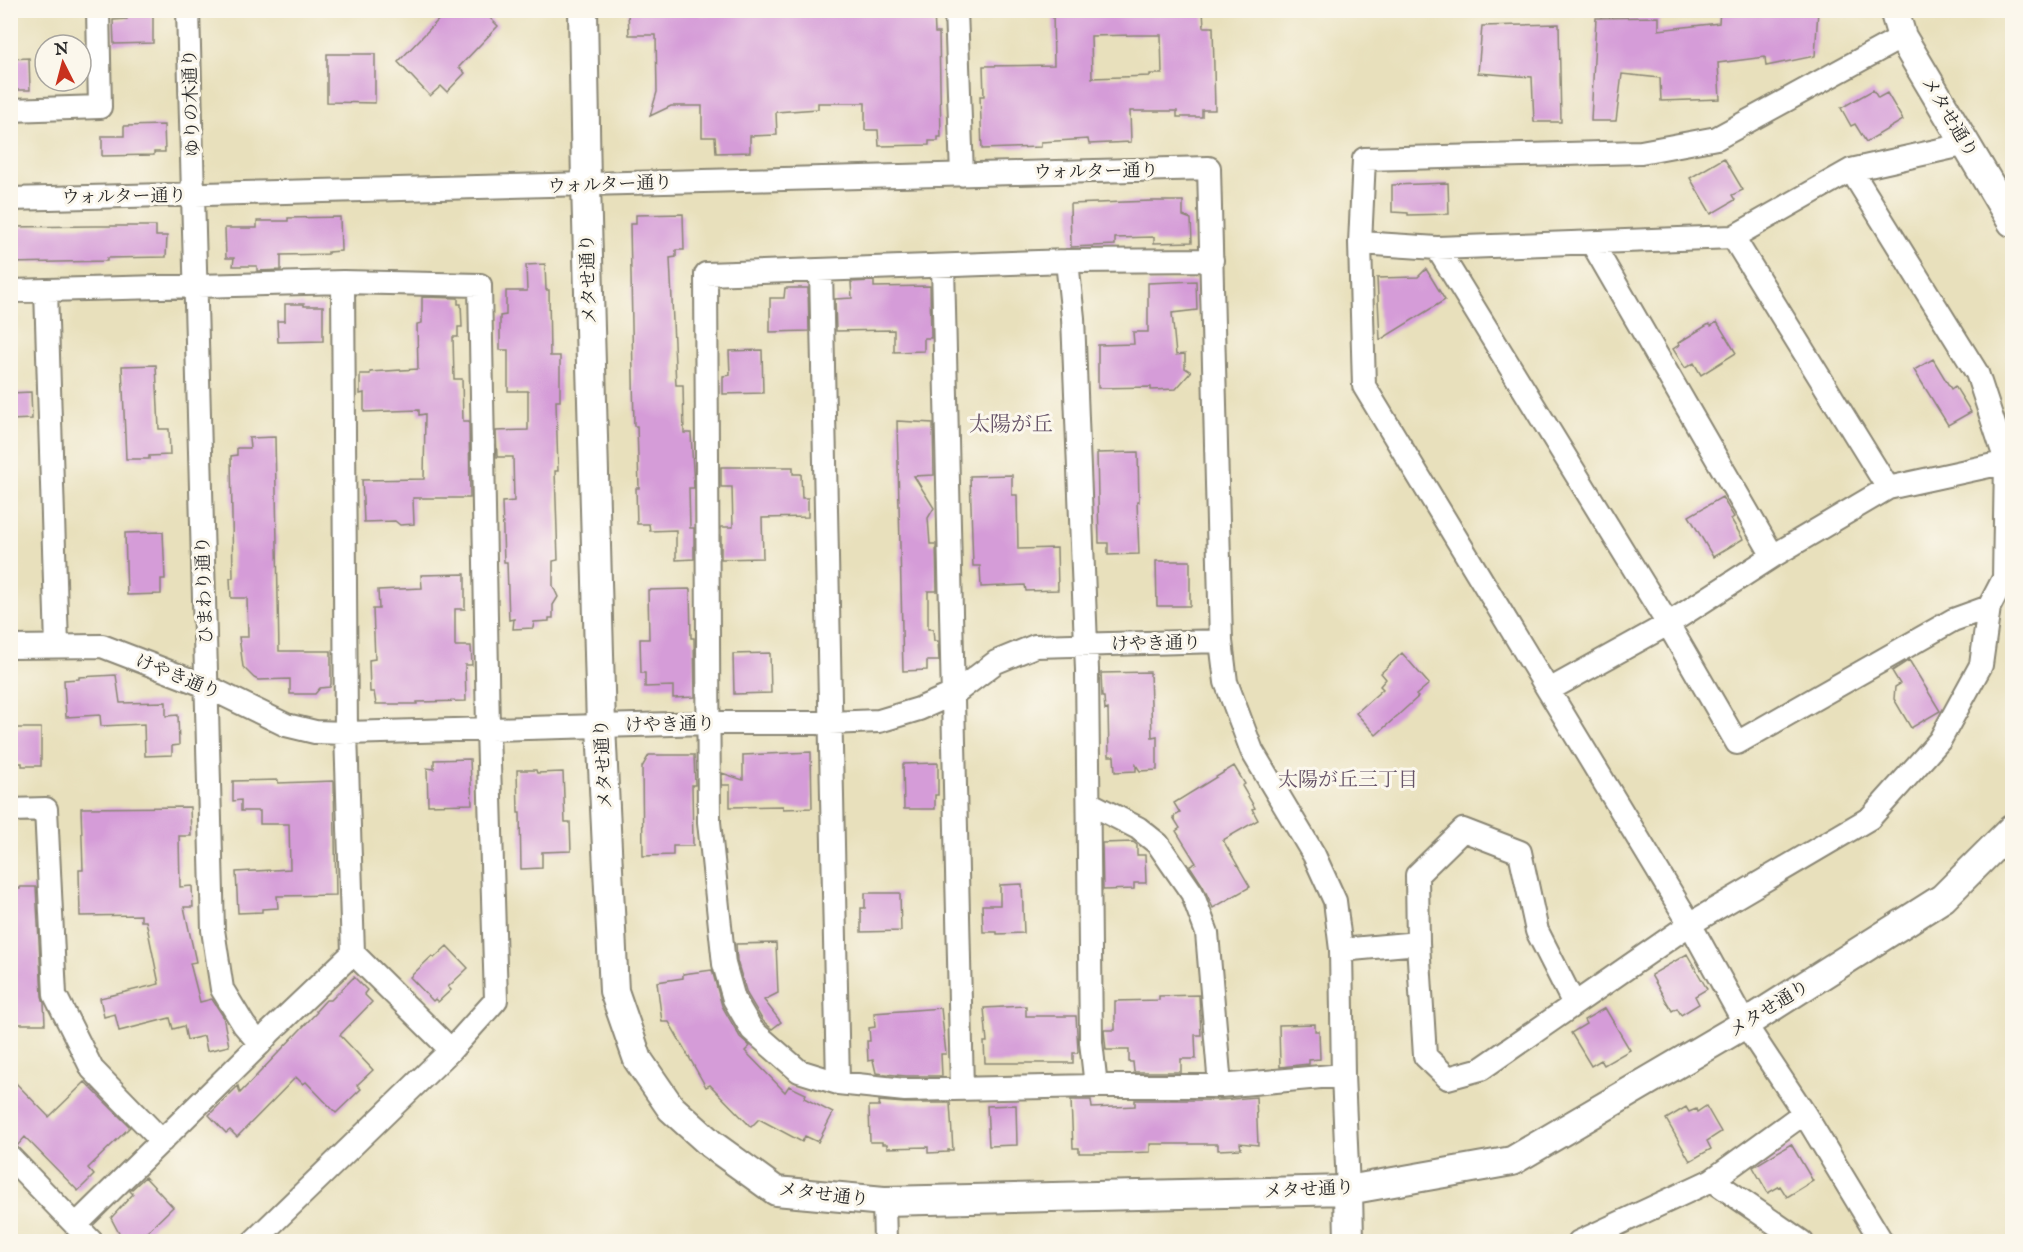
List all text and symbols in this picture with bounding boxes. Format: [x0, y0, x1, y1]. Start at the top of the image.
north arrow [33, 33, 93, 93]
text: N [53, 39, 70, 61]
street label: ゆりの木通り [179, 49, 206, 157]
street label: メタせ通り [1916, 73, 1982, 162]
street label: ウォルター通り [1034, 160, 1158, 185]
street label: ウォルター通り [547, 172, 673, 199]
street label: ウォルター通り [62, 185, 186, 210]
street label: メタせ通り [576, 234, 603, 324]
district label: 太陽が丘 [969, 412, 1053, 439]
street label: ひまわり通り [192, 536, 219, 644]
street label: けやき通り [1111, 632, 1201, 657]
street label: けやき通り [131, 650, 223, 705]
street label: けやき通り [625, 713, 715, 738]
street label: メタせ通り [591, 718, 618, 809]
district label: 太陽が丘三丁目 [1278, 768, 1418, 793]
street label: メタせ通り [1726, 976, 1814, 1043]
street label: メタせ通り [1264, 1177, 1355, 1204]
street label: メタせ通り [778, 1179, 870, 1212]

